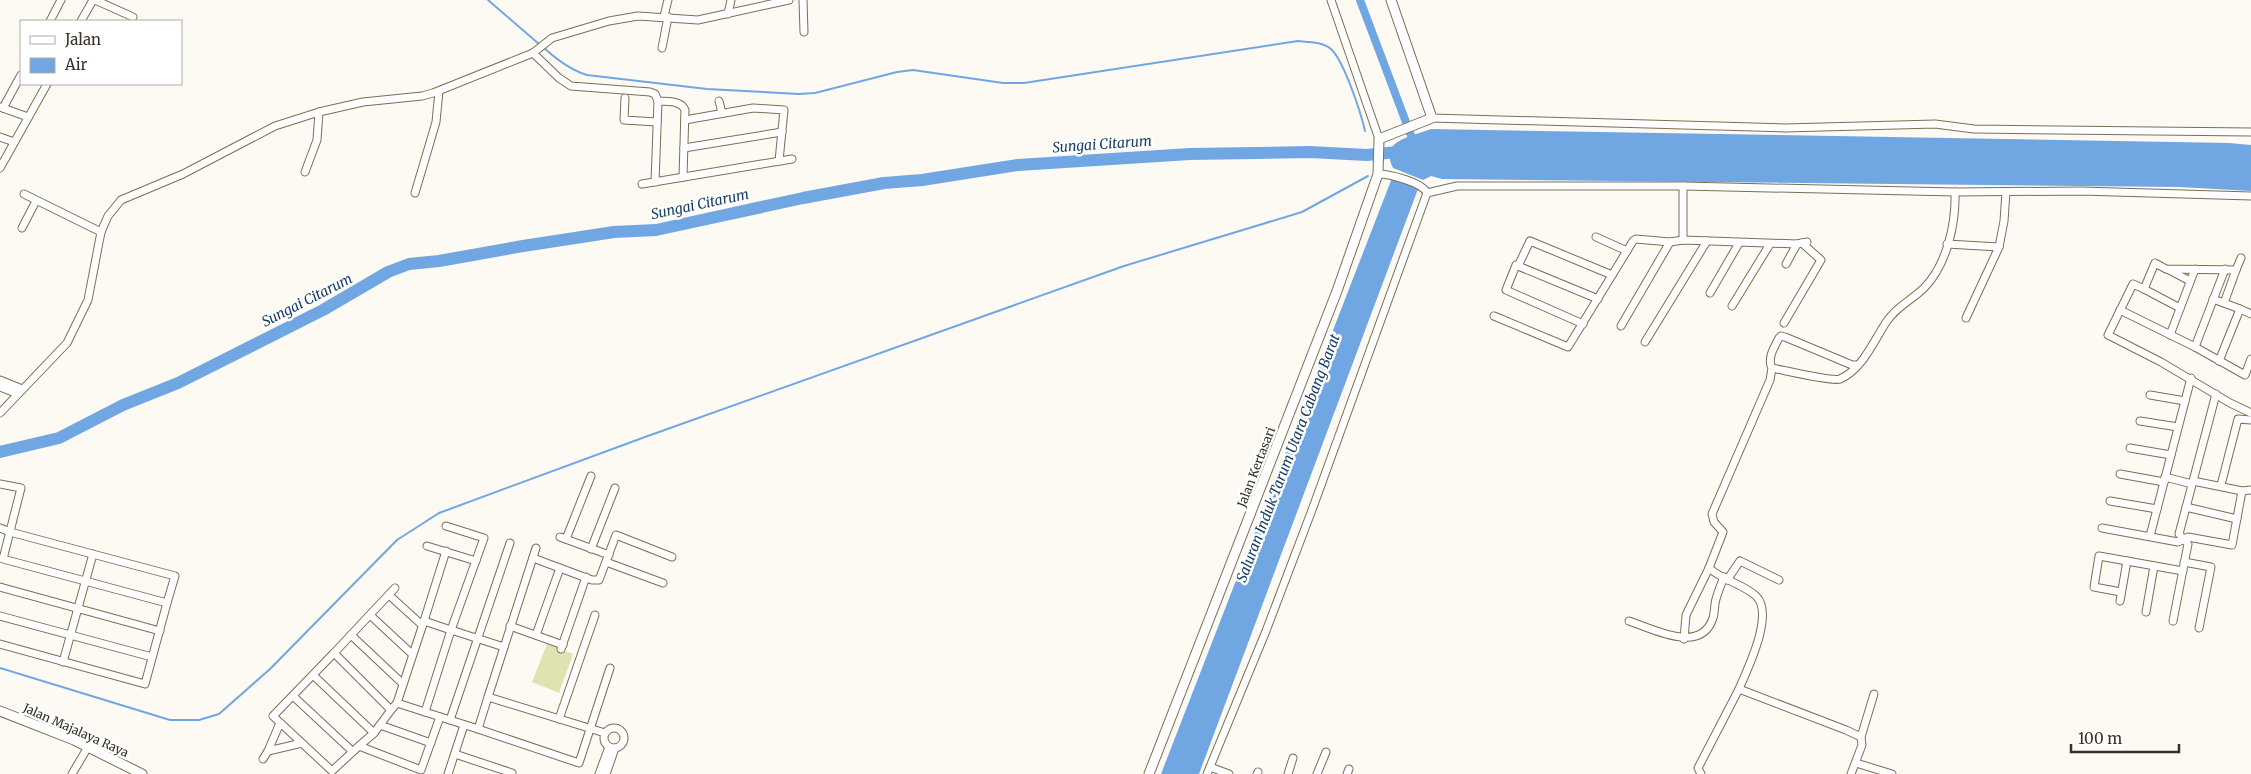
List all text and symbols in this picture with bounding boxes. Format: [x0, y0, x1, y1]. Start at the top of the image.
legend [20, 20, 182, 85]
text: Jalan [64, 30, 101, 49]
text: Air [64, 55, 87, 74]
water label: Sungai Citarum [1052, 132, 1152, 156]
water label: Sungai Citarum [649, 185, 751, 223]
water label: Sungai Citarum [259, 269, 356, 331]
water label: Saluran Induk Tarum Utara Cabang Barat [1232, 331, 1344, 585]
street label: Jalan Kertasari [1233, 425, 1278, 510]
street label: Jalan Majalaya Raya [20, 700, 132, 760]
scale bar [2071, 722, 2178, 754]
text: 100 m [2078, 729, 2122, 748]

